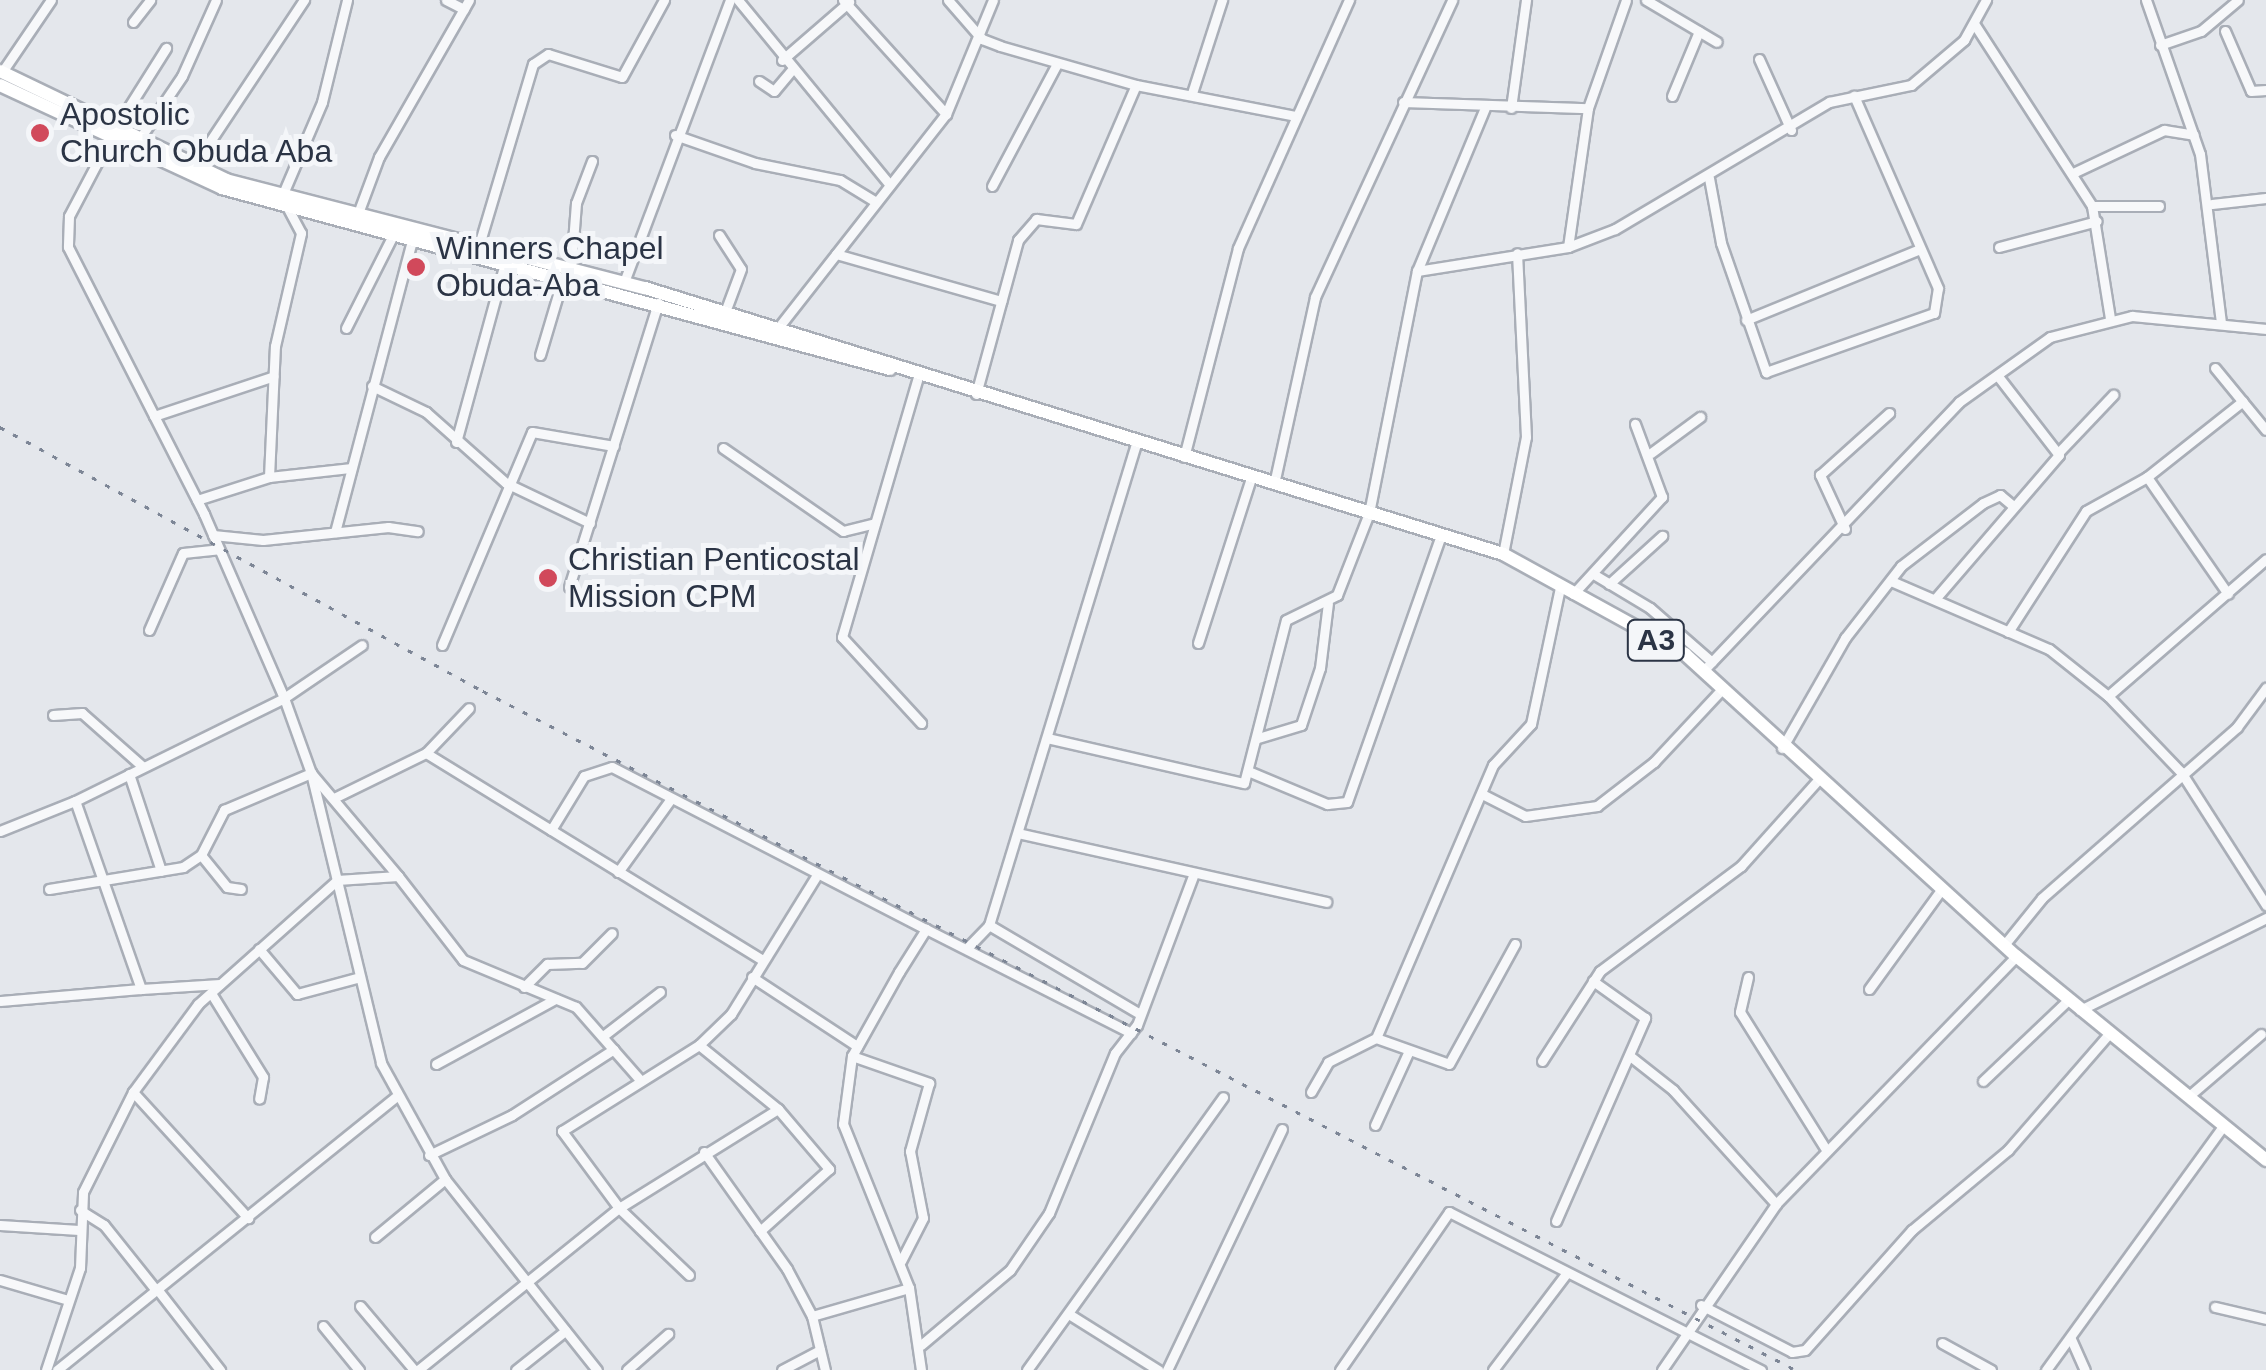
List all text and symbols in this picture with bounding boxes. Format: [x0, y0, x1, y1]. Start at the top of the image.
place label: Apostolic Church Obuda Aba [60, 96, 334, 171]
marker: Apostolic Church Obuda Aba [29, 122, 51, 144]
place label: Winners Chapel Obuda-Aba [436, 230, 664, 305]
marker: Winners Chapel Obuda-Aba [405, 256, 427, 278]
place label: Christian Penticostal Mission CPM [568, 541, 860, 616]
marker: Christian Penticostal Mission CPM [537, 567, 559, 589]
road number: A3 [1626, 615, 1686, 665]

